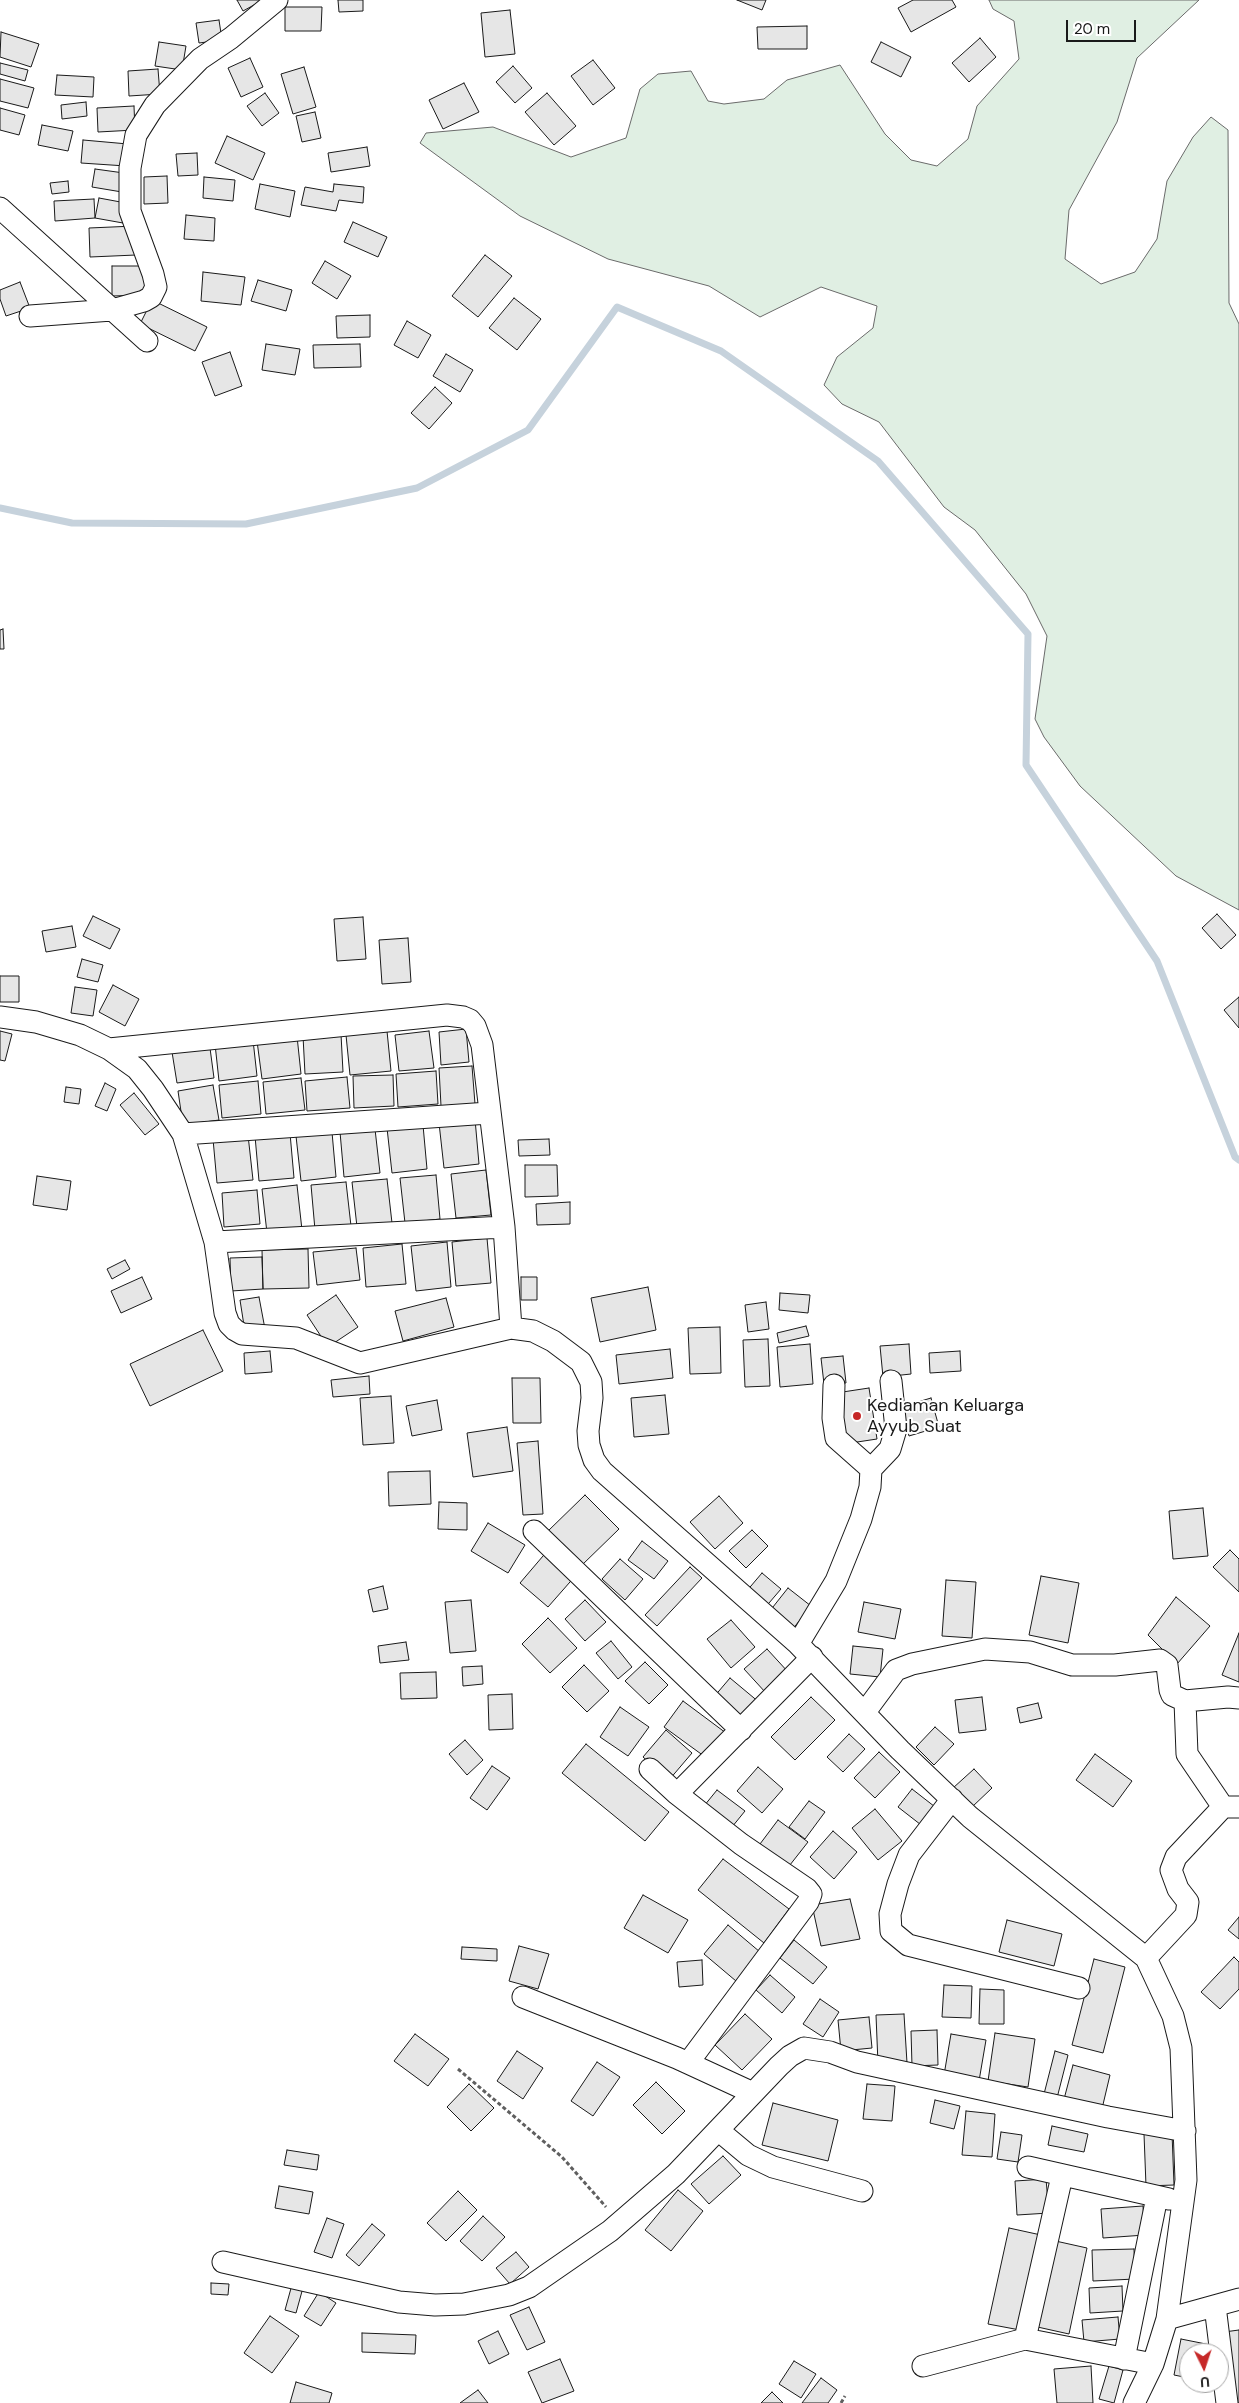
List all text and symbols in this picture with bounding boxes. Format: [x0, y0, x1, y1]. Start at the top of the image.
scale bar [1069, 10, 1139, 42]
text: 20 m [1074, 19, 1110, 39]
place label: Kediaman Keluarga Ayyub Suat [867, 1395, 1024, 1438]
marker: Kediaman Keluarga Ayyub Suat [851, 1410, 863, 1422]
north arrow [1179, 2343, 1229, 2393]
text: U [1200, 2373, 1210, 2391]

